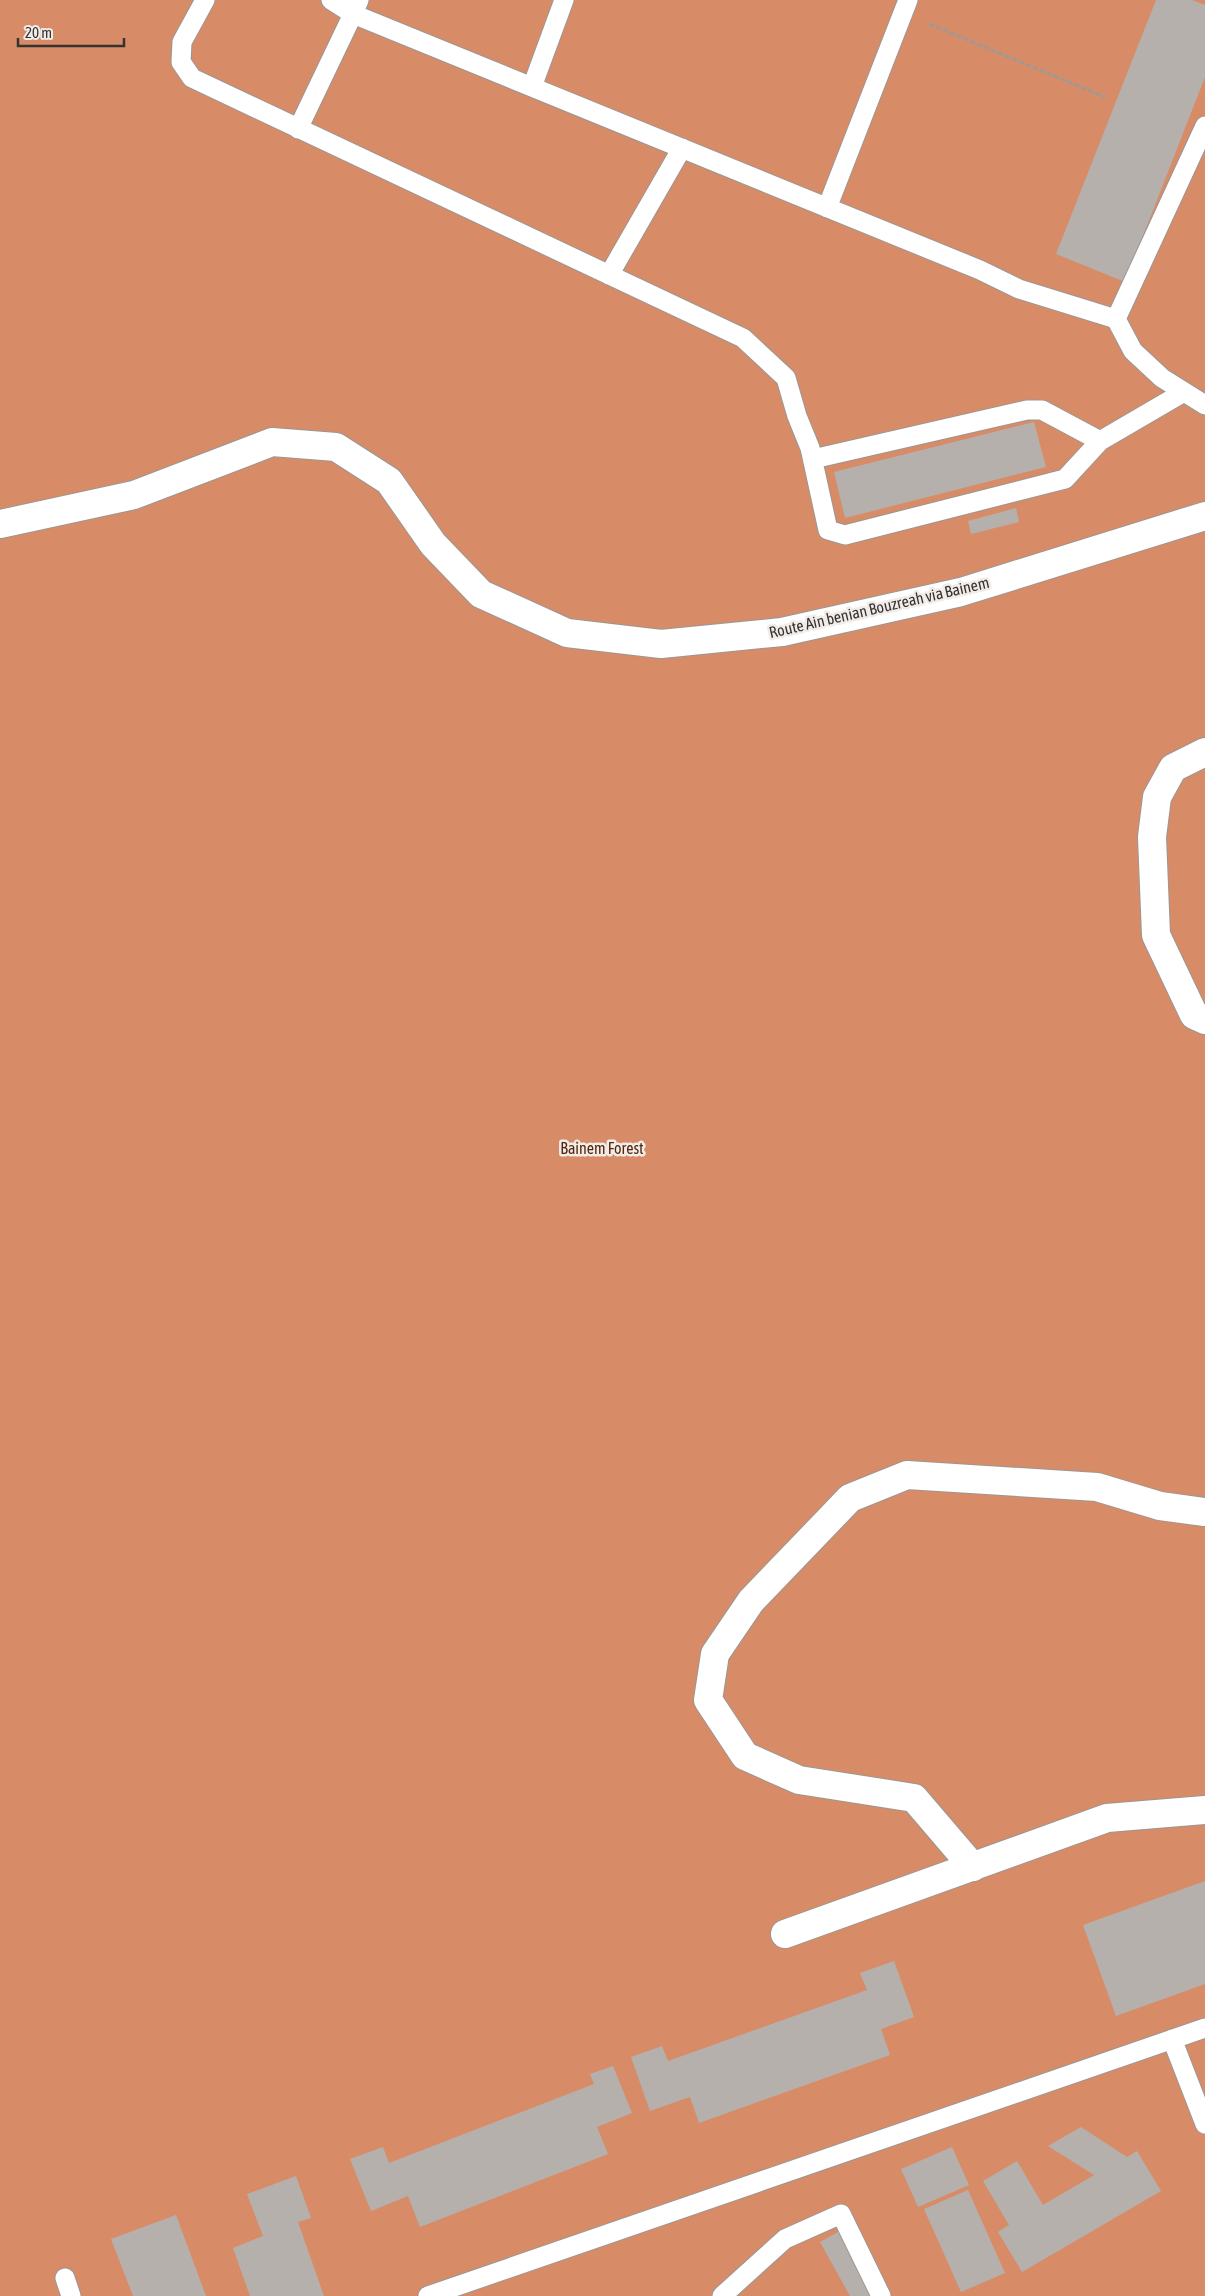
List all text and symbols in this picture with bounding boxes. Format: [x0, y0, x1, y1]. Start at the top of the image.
scale bar [18, 15, 124, 47]
text: 20 m [25, 24, 52, 41]
street label: Route Ain benian Bouzreah via Bainem [767, 573, 991, 641]
park label: Bainem Forest [560, 1139, 644, 1157]

